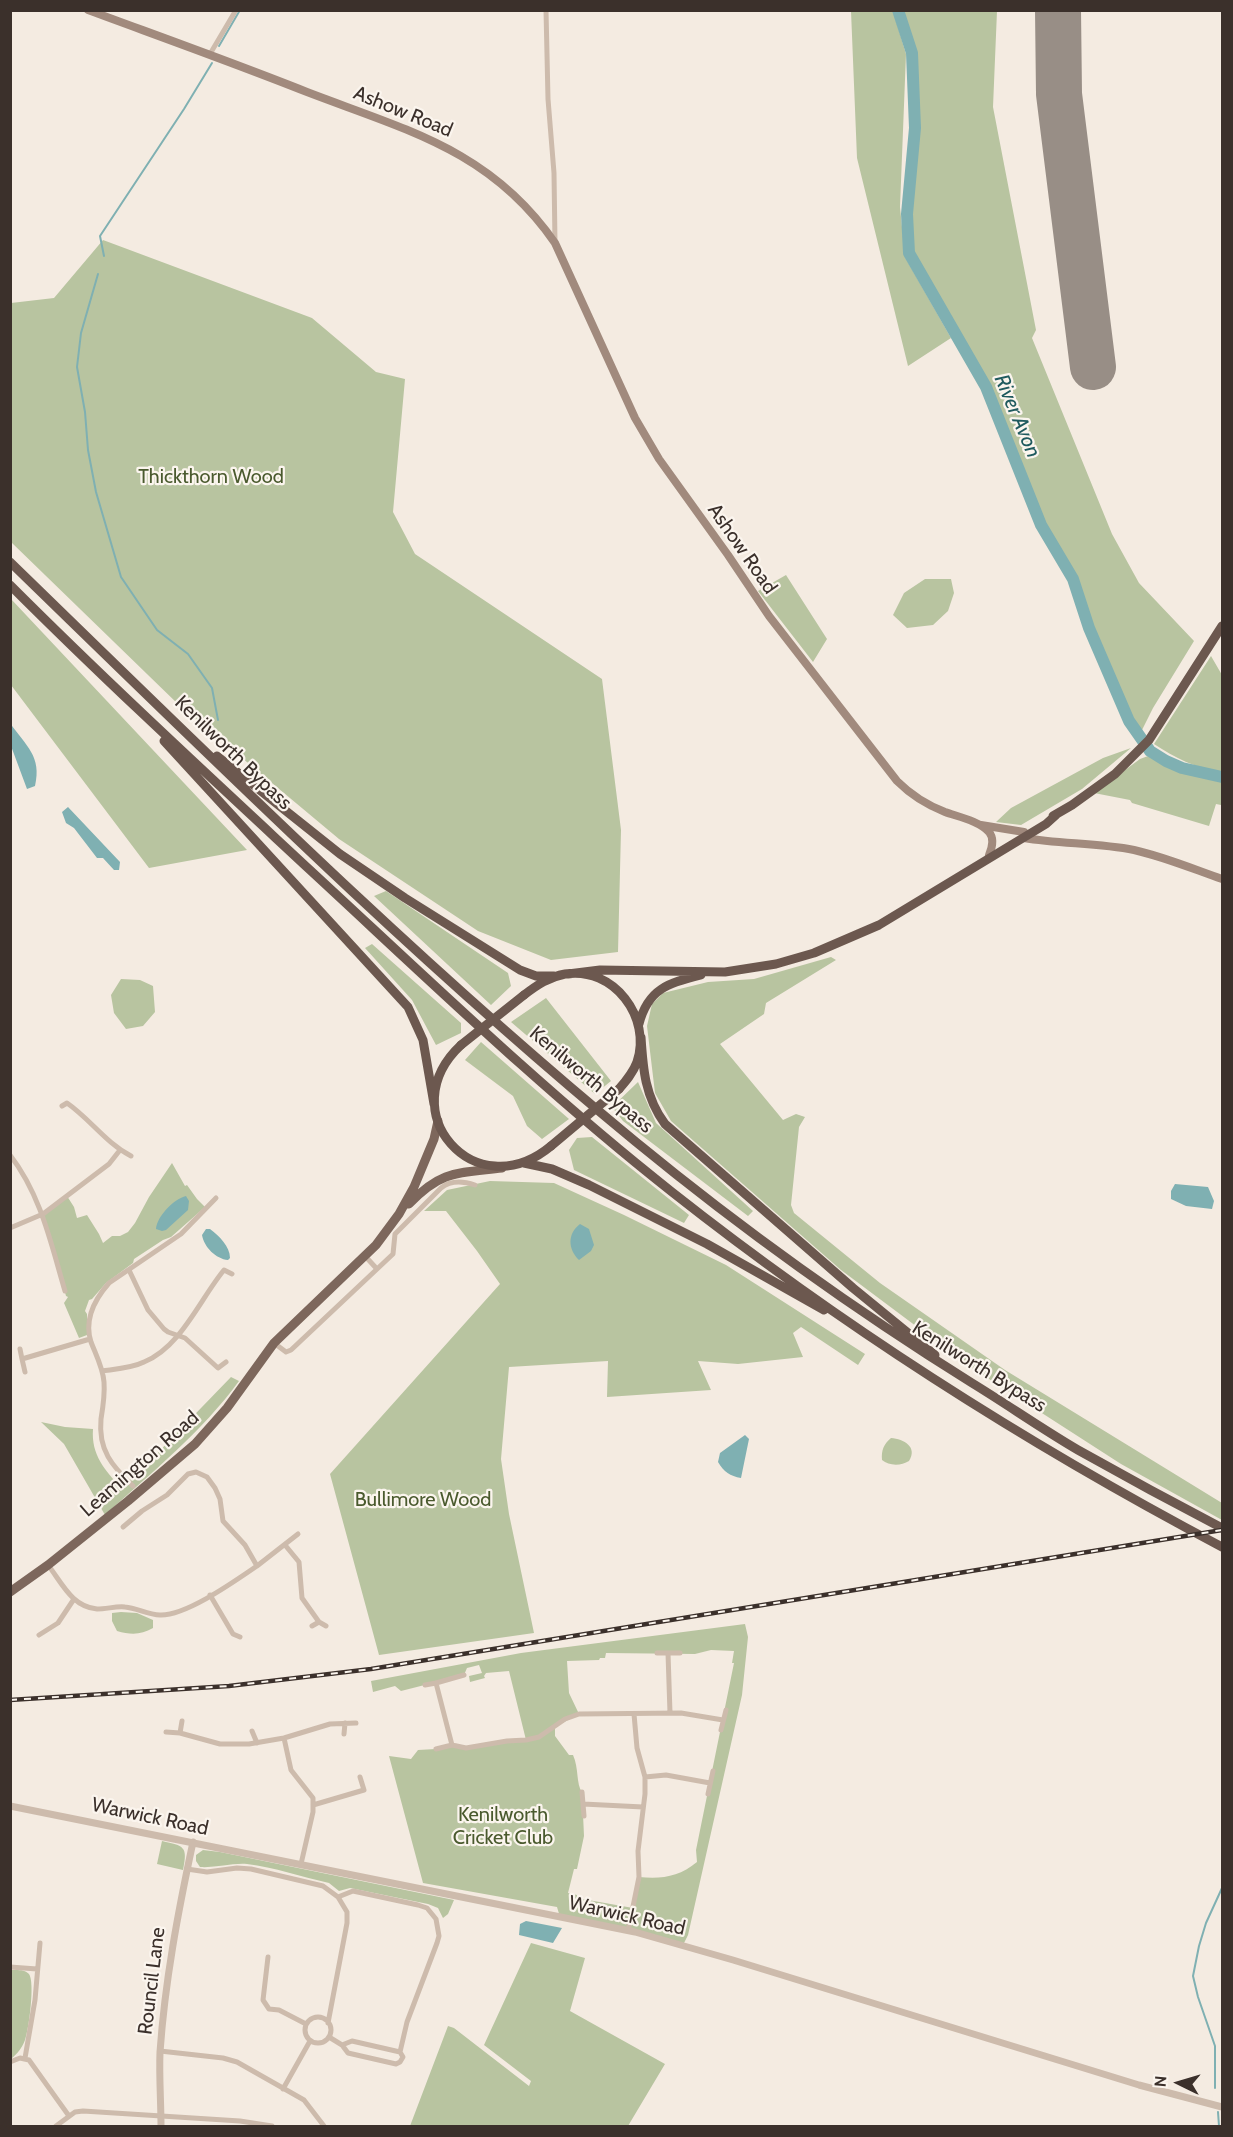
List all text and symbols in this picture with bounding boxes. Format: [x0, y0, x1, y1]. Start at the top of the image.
street label: Ashow Road [350, 81, 456, 143]
water label: River Avon [988, 371, 1046, 461]
park label: Thickthorn Wood [138, 465, 284, 489]
street label: Ashow Road [702, 499, 782, 599]
street label: Kenilworth Bypass [169, 691, 297, 815]
street label: Kenilworth Bypass [524, 1021, 658, 1139]
street label: Kenilworth Bypass [907, 1316, 1051, 1418]
street label: Leamington Road [76, 1406, 204, 1522]
park label: Bullimore Wood [355, 1488, 491, 1512]
street label: Warwick Road [89, 1793, 211, 1841]
park label: Kenilworth Cricket Club [453, 1803, 553, 1850]
street label: Warwick Road [566, 1891, 688, 1941]
street label: Rouncil Lane [134, 1926, 170, 2036]
north arrow [1149, 2053, 1209, 2113]
text: N [1151, 2075, 1171, 2088]

